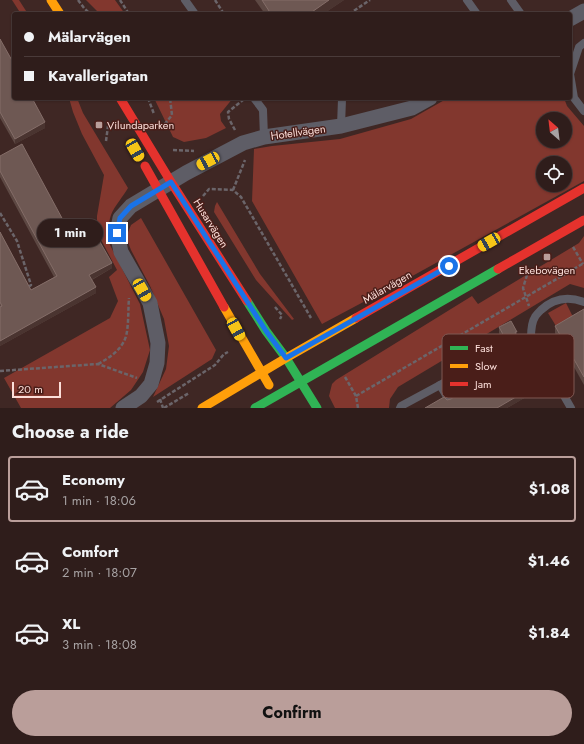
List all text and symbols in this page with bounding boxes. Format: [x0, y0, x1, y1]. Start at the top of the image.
text: Mälarvägen [48, 26, 131, 48]
text: Kavallerigatan [48, 65, 148, 87]
north arrow [536, 112, 572, 148]
map controls [536, 112, 572, 192]
place label: Vilundaparken [107, 117, 174, 133]
marker: Vilundaparken [94, 120, 104, 130]
street label: Hotellvägen [270, 120, 326, 144]
car [124, 137, 146, 163]
car [195, 150, 221, 172]
button: locate [536, 156, 572, 192]
street label: Husarvägen [190, 195, 232, 251]
callout: 1 min [37, 219, 103, 247]
text: 1 min [54, 223, 86, 242]
route end [108, 224, 126, 242]
car [476, 231, 502, 253]
marker: Ekebovägen [542, 252, 552, 262]
route start [440, 257, 458, 275]
place label: Ekebovägen [519, 262, 575, 278]
street label: Mälarvägen [360, 267, 414, 307]
car [131, 277, 153, 303]
car [225, 316, 247, 342]
legend [442, 334, 574, 398]
text: Fast [475, 340, 493, 356]
text: Slow [475, 358, 497, 374]
text: Jam [473, 376, 492, 392]
scale bar [12, 380, 61, 399]
text: 20 m [18, 381, 43, 397]
text: Choose a ride [12, 419, 129, 445]
text: Economy [62, 469, 125, 491]
icon: car [14, 471, 50, 507]
text: $1.08 [529, 478, 570, 500]
text: 1 min · 18:06 [62, 491, 136, 510]
text: Comfort [62, 541, 119, 563]
icon: car [14, 543, 50, 579]
text: $1.46 [528, 550, 570, 572]
text: 2 min · 18:07 [62, 563, 137, 582]
text: XL [62, 613, 80, 635]
icon: car [14, 615, 50, 651]
text: $1.84 [528, 622, 570, 644]
text: 3 min · 18:08 [62, 635, 137, 654]
button: Confirm [12, 690, 572, 736]

